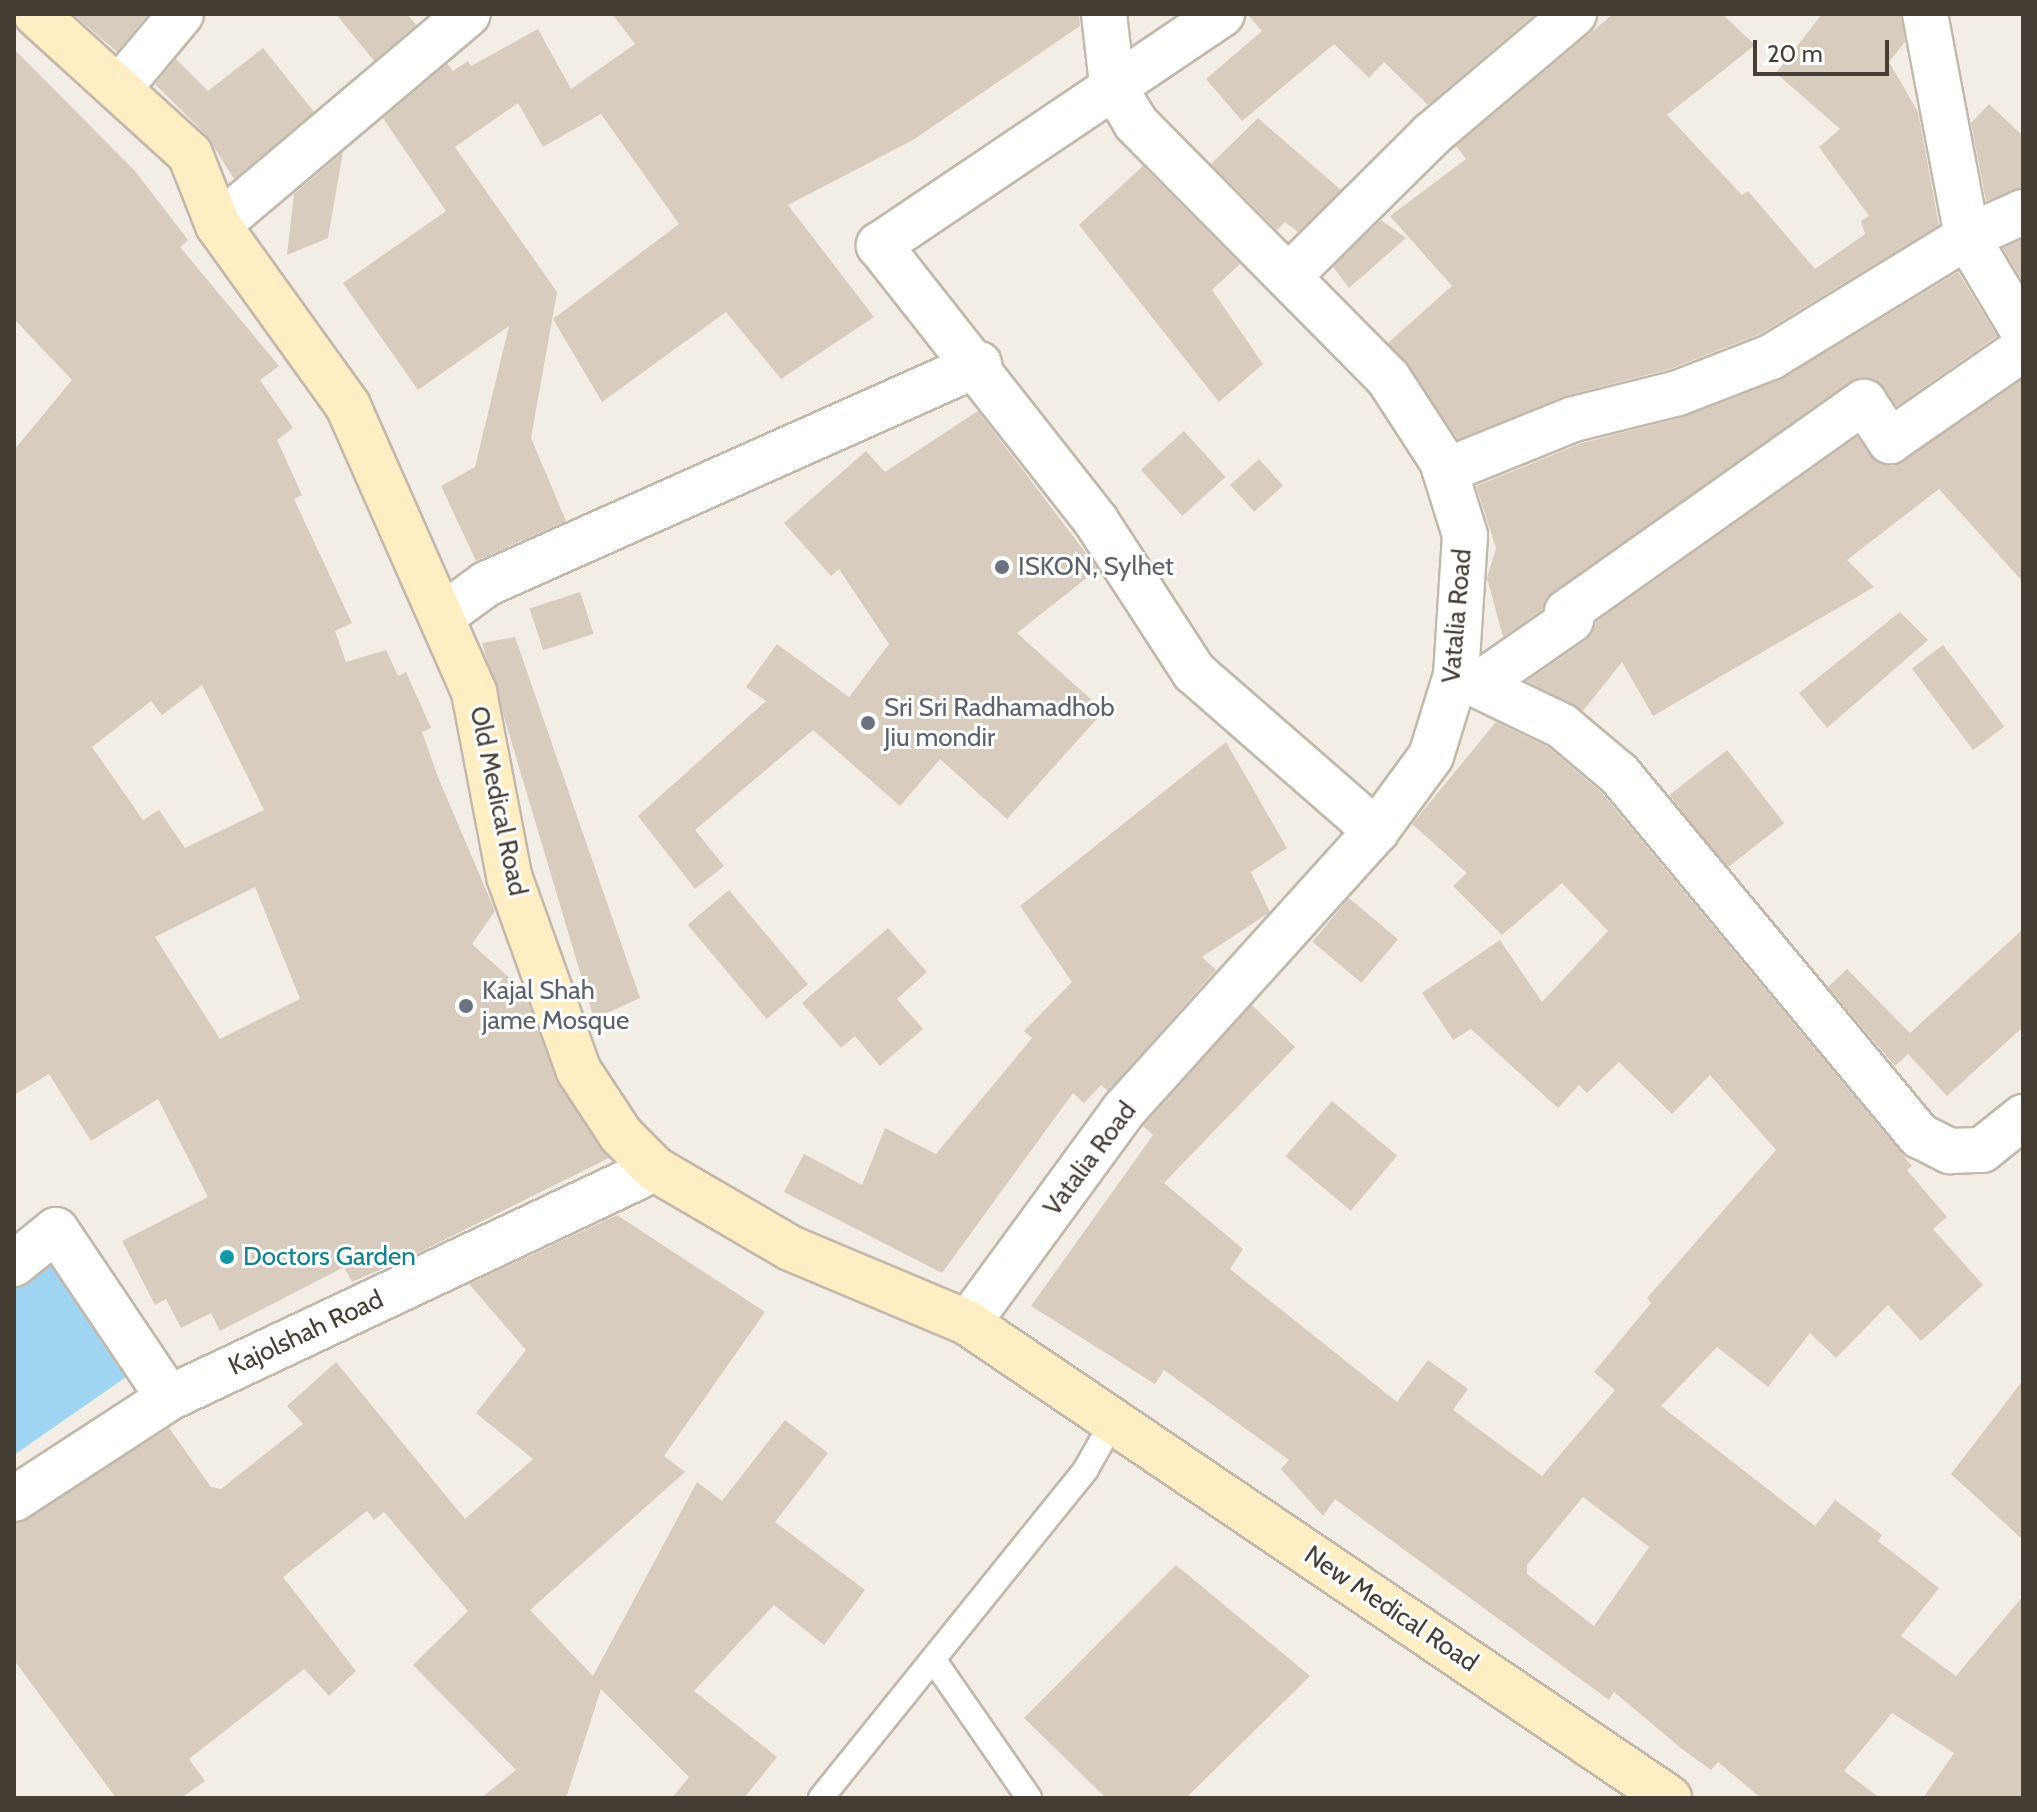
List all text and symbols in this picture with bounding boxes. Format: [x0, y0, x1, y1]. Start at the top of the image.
scale bar [1757, 24, 1893, 74]
text: 20 m [1767, 39, 1823, 68]
street label: Vatalia Road [1436, 548, 1478, 684]
place label: ISKON, Sylhet [1018, 551, 1174, 583]
marker: ISKON, Sylhet [993, 558, 1011, 576]
place label: Sri Sri Radhamadhob Jiu mondir [884, 692, 1115, 754]
street label: Old Medical Road [463, 703, 533, 899]
marker: Sri Sri Radhamadhob Jiu mondir [859, 714, 877, 732]
place label: Kajal Shah jame Mosque [482, 975, 629, 1036]
marker: Kajal Shah jame Mosque [457, 997, 475, 1015]
street label: Vatalia Road [1037, 1096, 1143, 1222]
place label: Doctors Garden [243, 1241, 416, 1273]
marker: Doctors Garden [218, 1248, 236, 1266]
street label: Kajolshah Road [224, 1284, 388, 1382]
street label: New Medical Road [1298, 1539, 1484, 1679]

